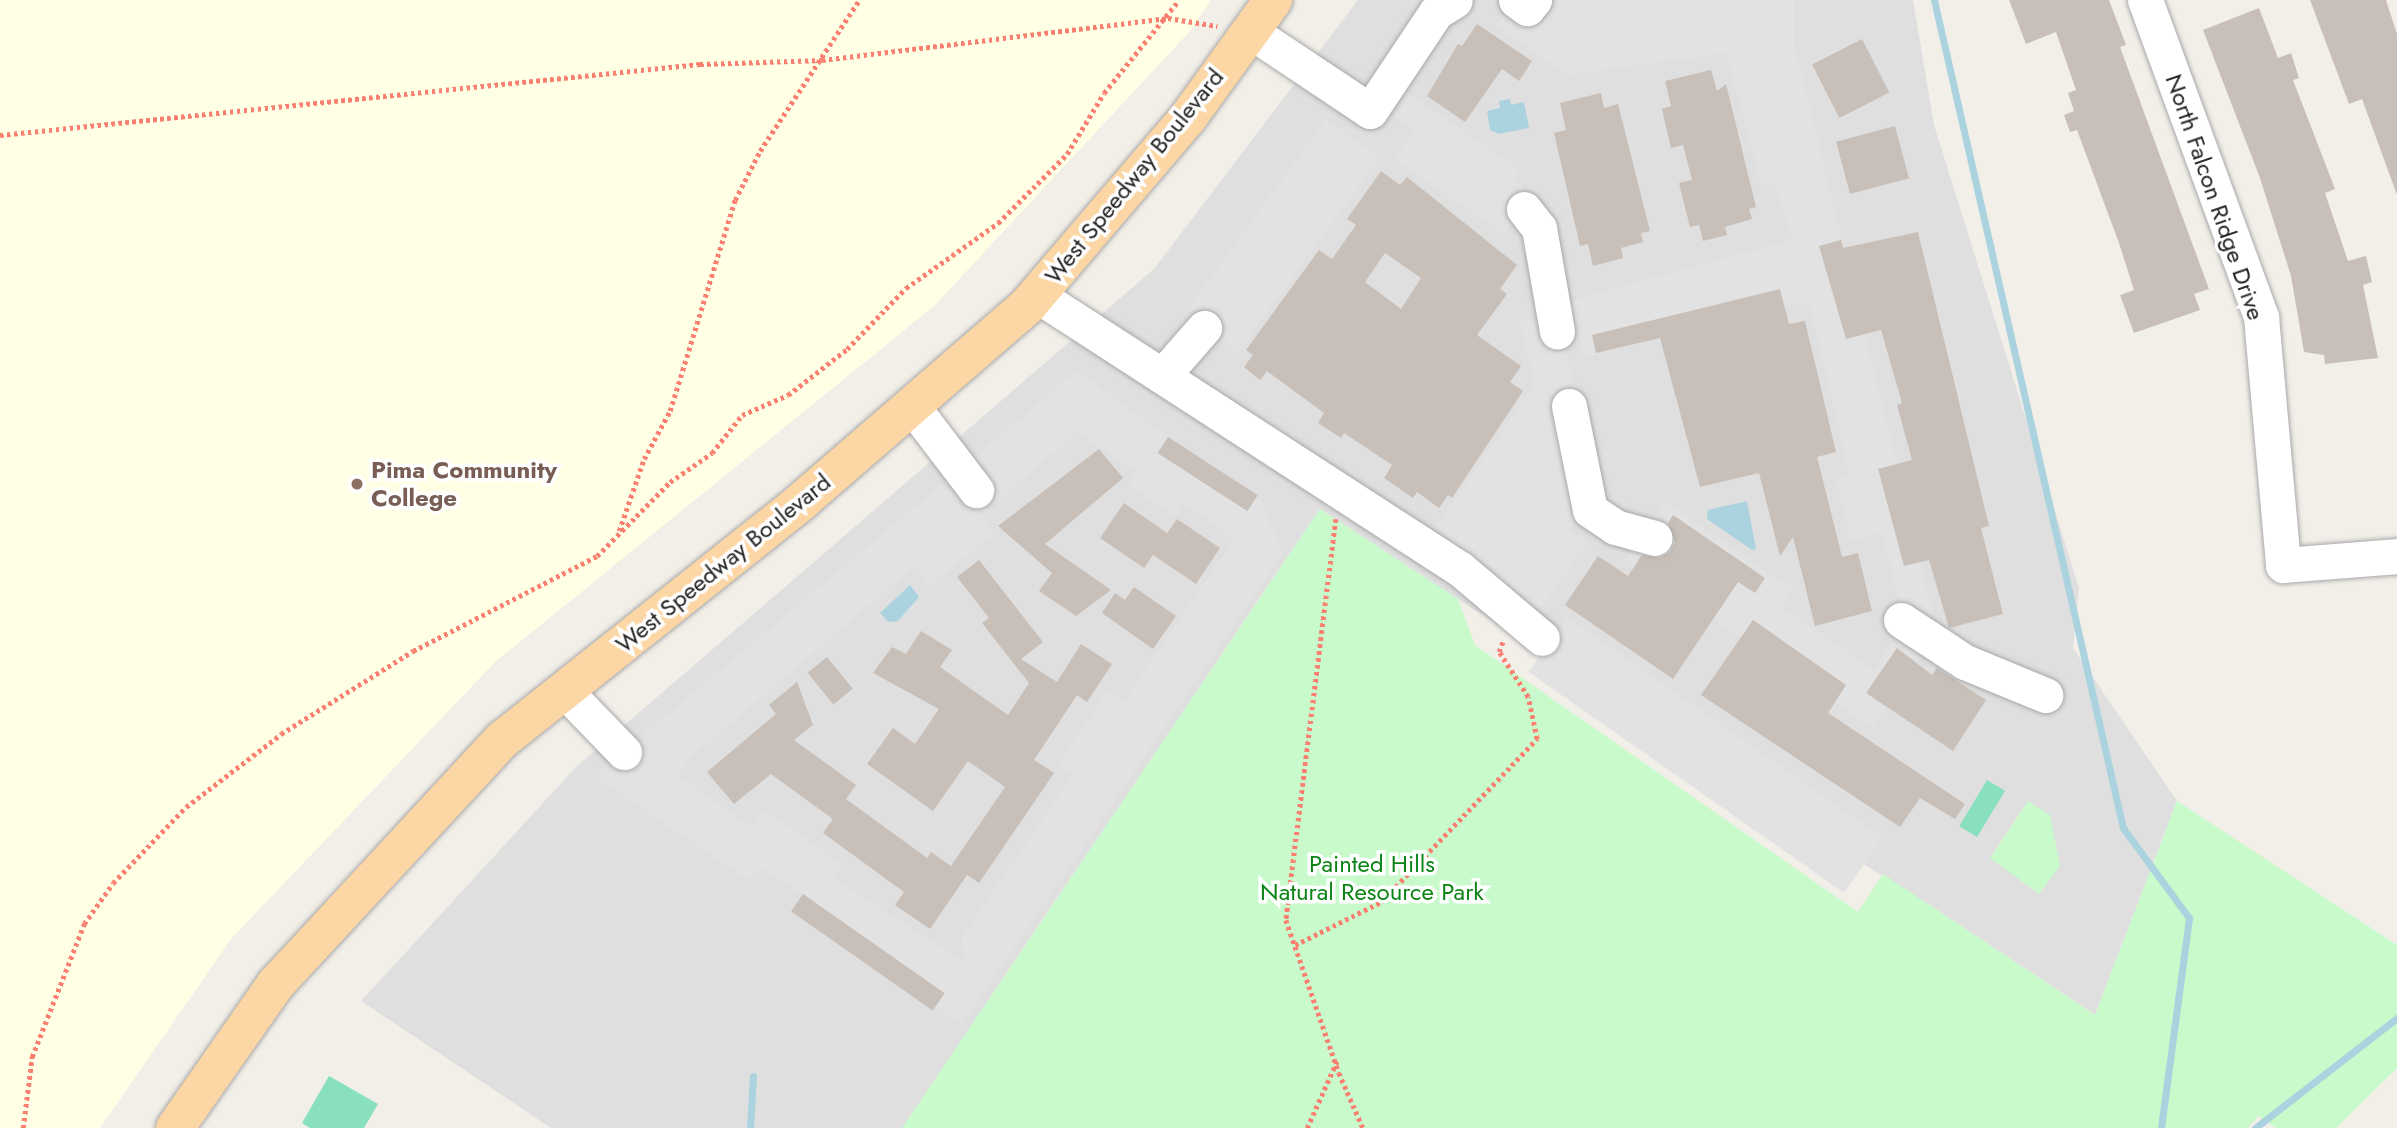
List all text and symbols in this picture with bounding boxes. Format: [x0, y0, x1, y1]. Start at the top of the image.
street label: West Speedway Boulevard [1038, 63, 1230, 289]
street label: North Falcon Ridge Drive [2159, 70, 2271, 324]
place label: Pima Community College [371, 456, 557, 512]
street label: West Speedway Boulevard [610, 467, 836, 659]
marker: Pima Community College [349, 476, 365, 492]
park label: Painted Hills Natural Resource Park [1260, 850, 1484, 906]

